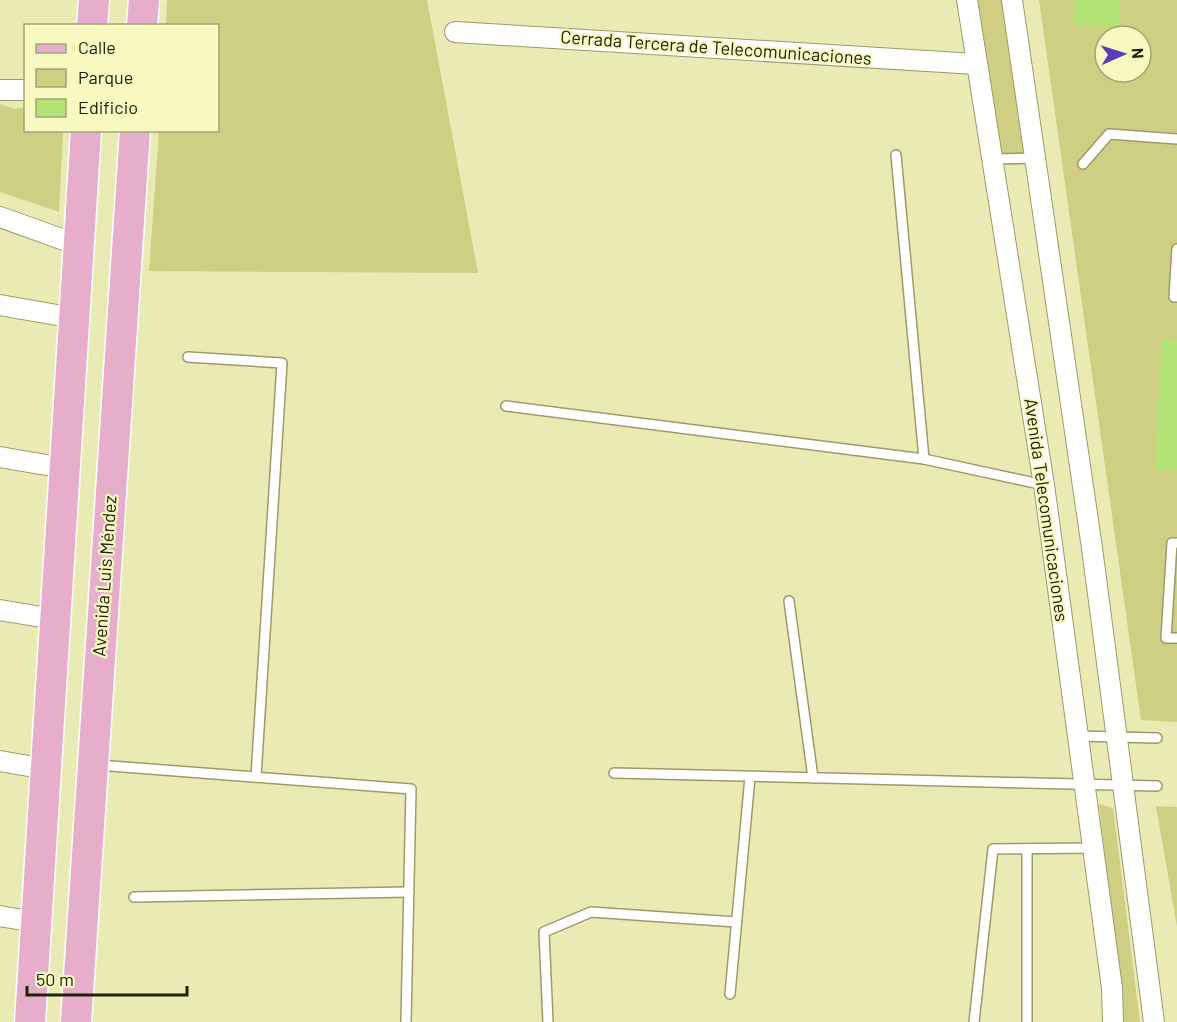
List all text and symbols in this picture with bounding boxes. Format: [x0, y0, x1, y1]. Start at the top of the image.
legend [24, 24, 219, 132]
north arrow [1093, 24, 1153, 84]
street label: Cerrada Tercera de Telecomunicaciones [560, 25, 872, 69]
text: Calle [78, 36, 116, 58]
text: N [1129, 47, 1148, 59]
text: Parque [78, 66, 133, 88]
text: Edificio [78, 96, 138, 118]
street label: Avenida Telecomunicaciones [1020, 397, 1074, 623]
street label: Avenida Luis Méndez [87, 495, 121, 657]
scale bar [27, 959, 188, 997]
text: 50 m [36, 968, 74, 990]

